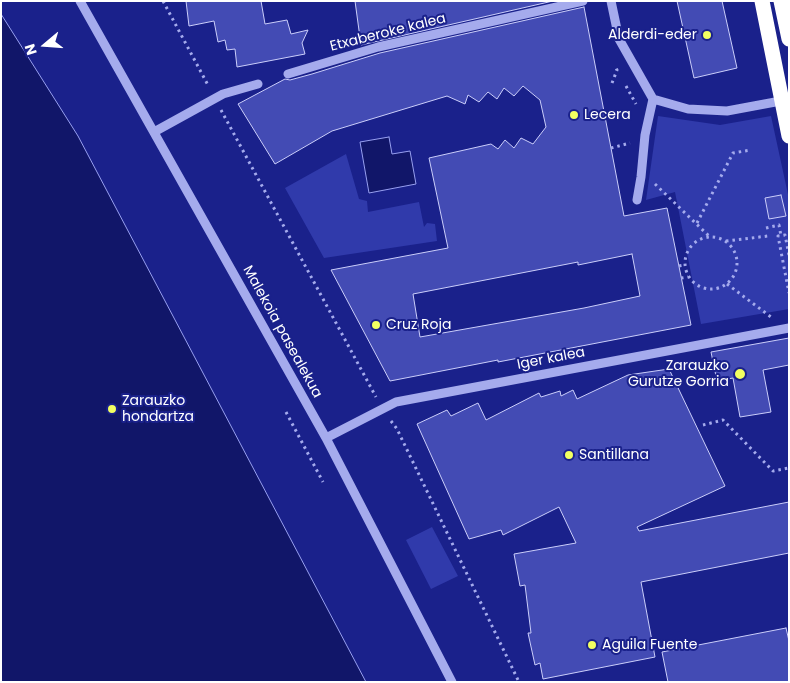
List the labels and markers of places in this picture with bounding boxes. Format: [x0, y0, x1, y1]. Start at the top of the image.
place label: Alderdi-eder [608, 27, 697, 43]
marker: Alderdi-eder [701, 29, 713, 41]
place label: Lecera [584, 107, 631, 123]
marker: Lecera [568, 109, 580, 121]
place label: Cruz Roja [386, 317, 452, 333]
marker: Cruz Roja [370, 319, 382, 331]
place label: Zarauzko Gurutze Gorria [628, 358, 729, 391]
marker: Zarauzko Gurutze Gorria [733, 367, 747, 381]
place label: Zarauzko hondartza [122, 393, 194, 426]
marker: Zarauzko hondartza [106, 403, 118, 415]
place label: Santillana [579, 447, 649, 463]
marker: Santillana [563, 449, 575, 461]
place label: Aguila Fuente [602, 637, 697, 653]
marker: Aguila Fuente [586, 639, 598, 651]

